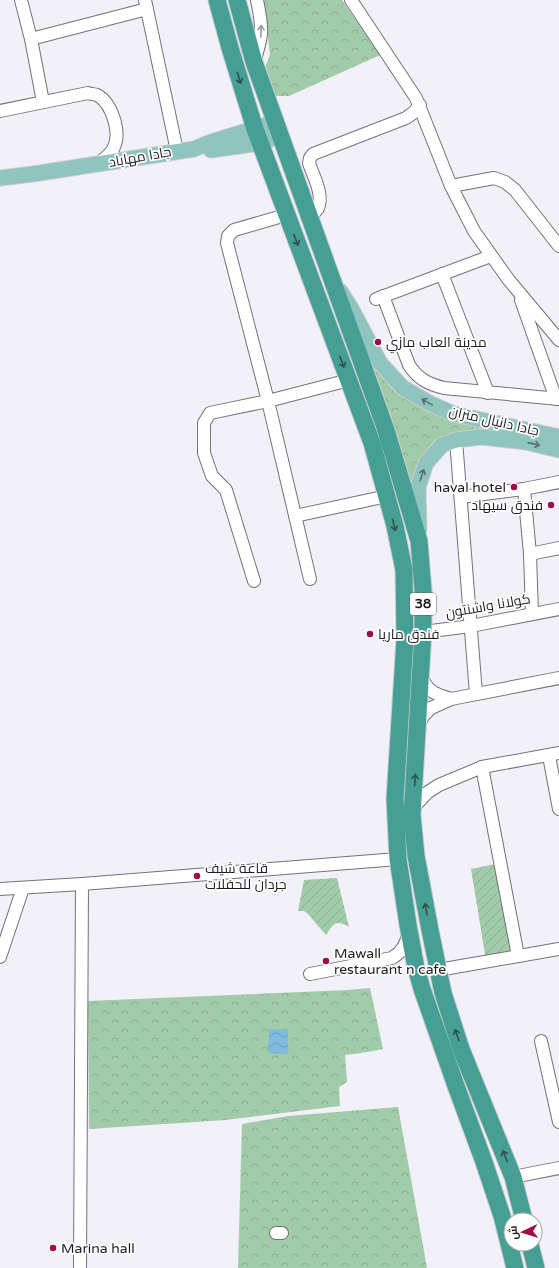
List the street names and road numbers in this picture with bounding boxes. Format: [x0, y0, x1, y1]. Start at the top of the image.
street label: جادا مهاباد [107, 143, 173, 171]
street label: جادا دانيال متران [447, 402, 541, 440]
street label: كولانا واشنتون [444, 590, 532, 622]
road number: 38 [410, 593, 436, 615]

